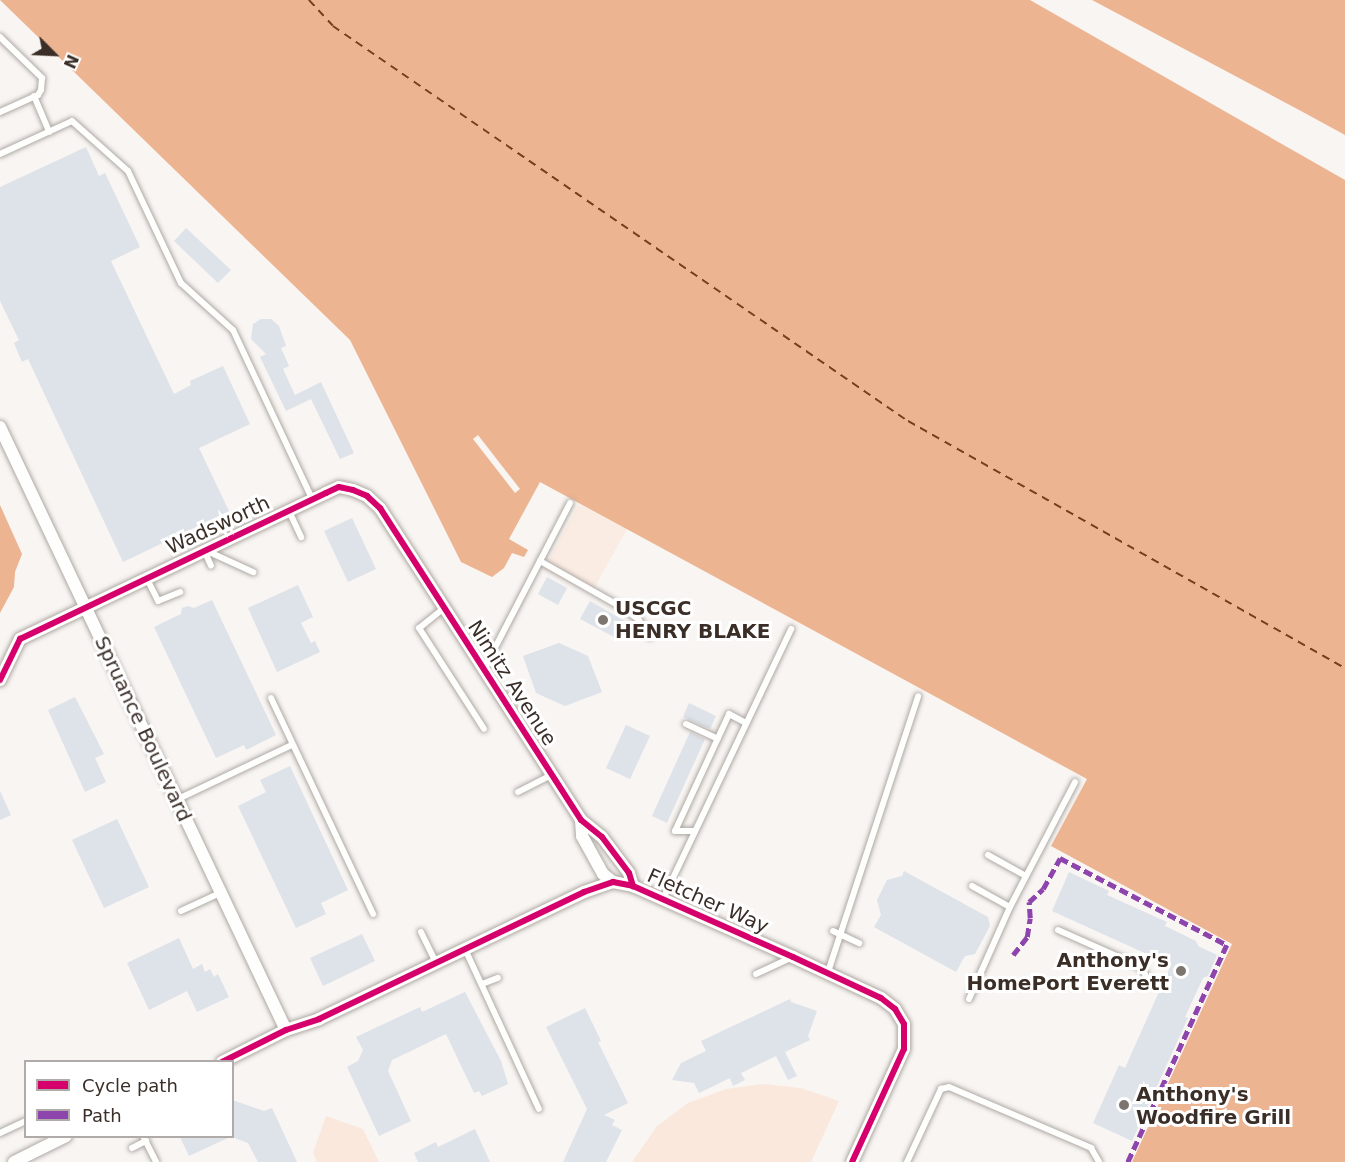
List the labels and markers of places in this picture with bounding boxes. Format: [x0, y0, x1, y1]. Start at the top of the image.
place label: USCGC HENRY BLAKE [615, 596, 771, 643]
marker: USCGC HENRY BLAKE [596, 613, 610, 627]
place label: Anthony's HomePort Everett [967, 948, 1169, 995]
marker: Anthony's HomePort Everett [1174, 964, 1188, 978]
place label: Anthony's Woodfire Grill [1136, 1082, 1291, 1129]
marker: Anthony's Woodfire Grill [1117, 1098, 1131, 1112]

